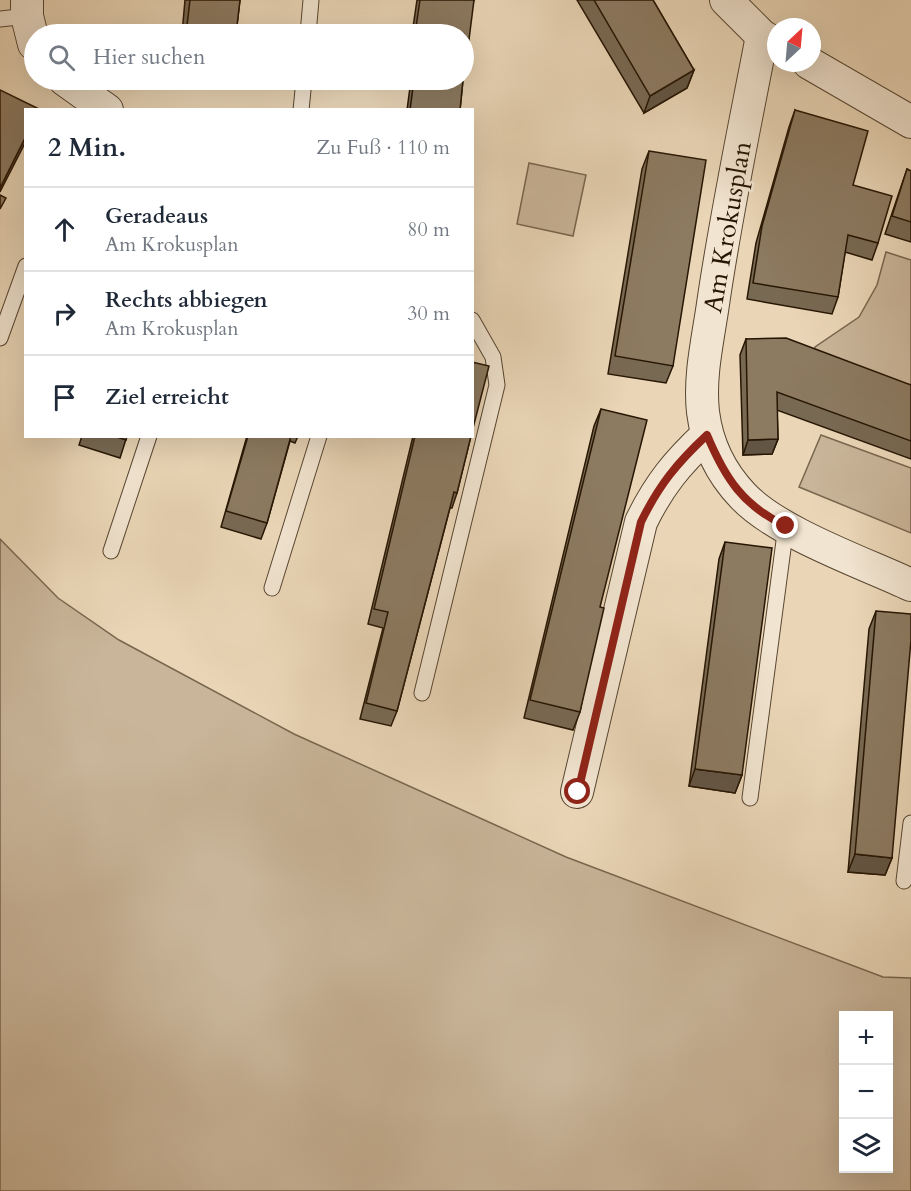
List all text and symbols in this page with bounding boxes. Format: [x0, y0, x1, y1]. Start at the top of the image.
north arrow [767, 18, 821, 72]
search box [24, 24, 474, 90]
icon: search [45, 41, 78, 74]
text: Hier suchen [93, 42, 206, 72]
text: 2 Min. [48, 130, 126, 165]
text: Zu Fuß · 110 m [316, 134, 450, 161]
street label: Am Krokusplan [695, 138, 760, 316]
text: Geradeaus [105, 201, 208, 231]
icon: ahead [48, 213, 81, 246]
text: 80 m [407, 216, 450, 243]
text: Am Krokusplan [105, 231, 239, 258]
text: Rechts abbiegen [105, 285, 268, 315]
icon: right [48, 297, 81, 330]
text: 30 m [407, 300, 450, 327]
text: Am Krokusplan [105, 315, 239, 342]
icon: arrive [48, 381, 81, 414]
text: Ziel erreicht [105, 382, 229, 412]
route end [772, 512, 798, 538]
route start [564, 778, 590, 804]
map controls [839, 1011, 893, 1173]
button: + [839, 1011, 893, 1065]
button: − [839, 1065, 893, 1119]
button: layers [839, 1119, 893, 1173]

